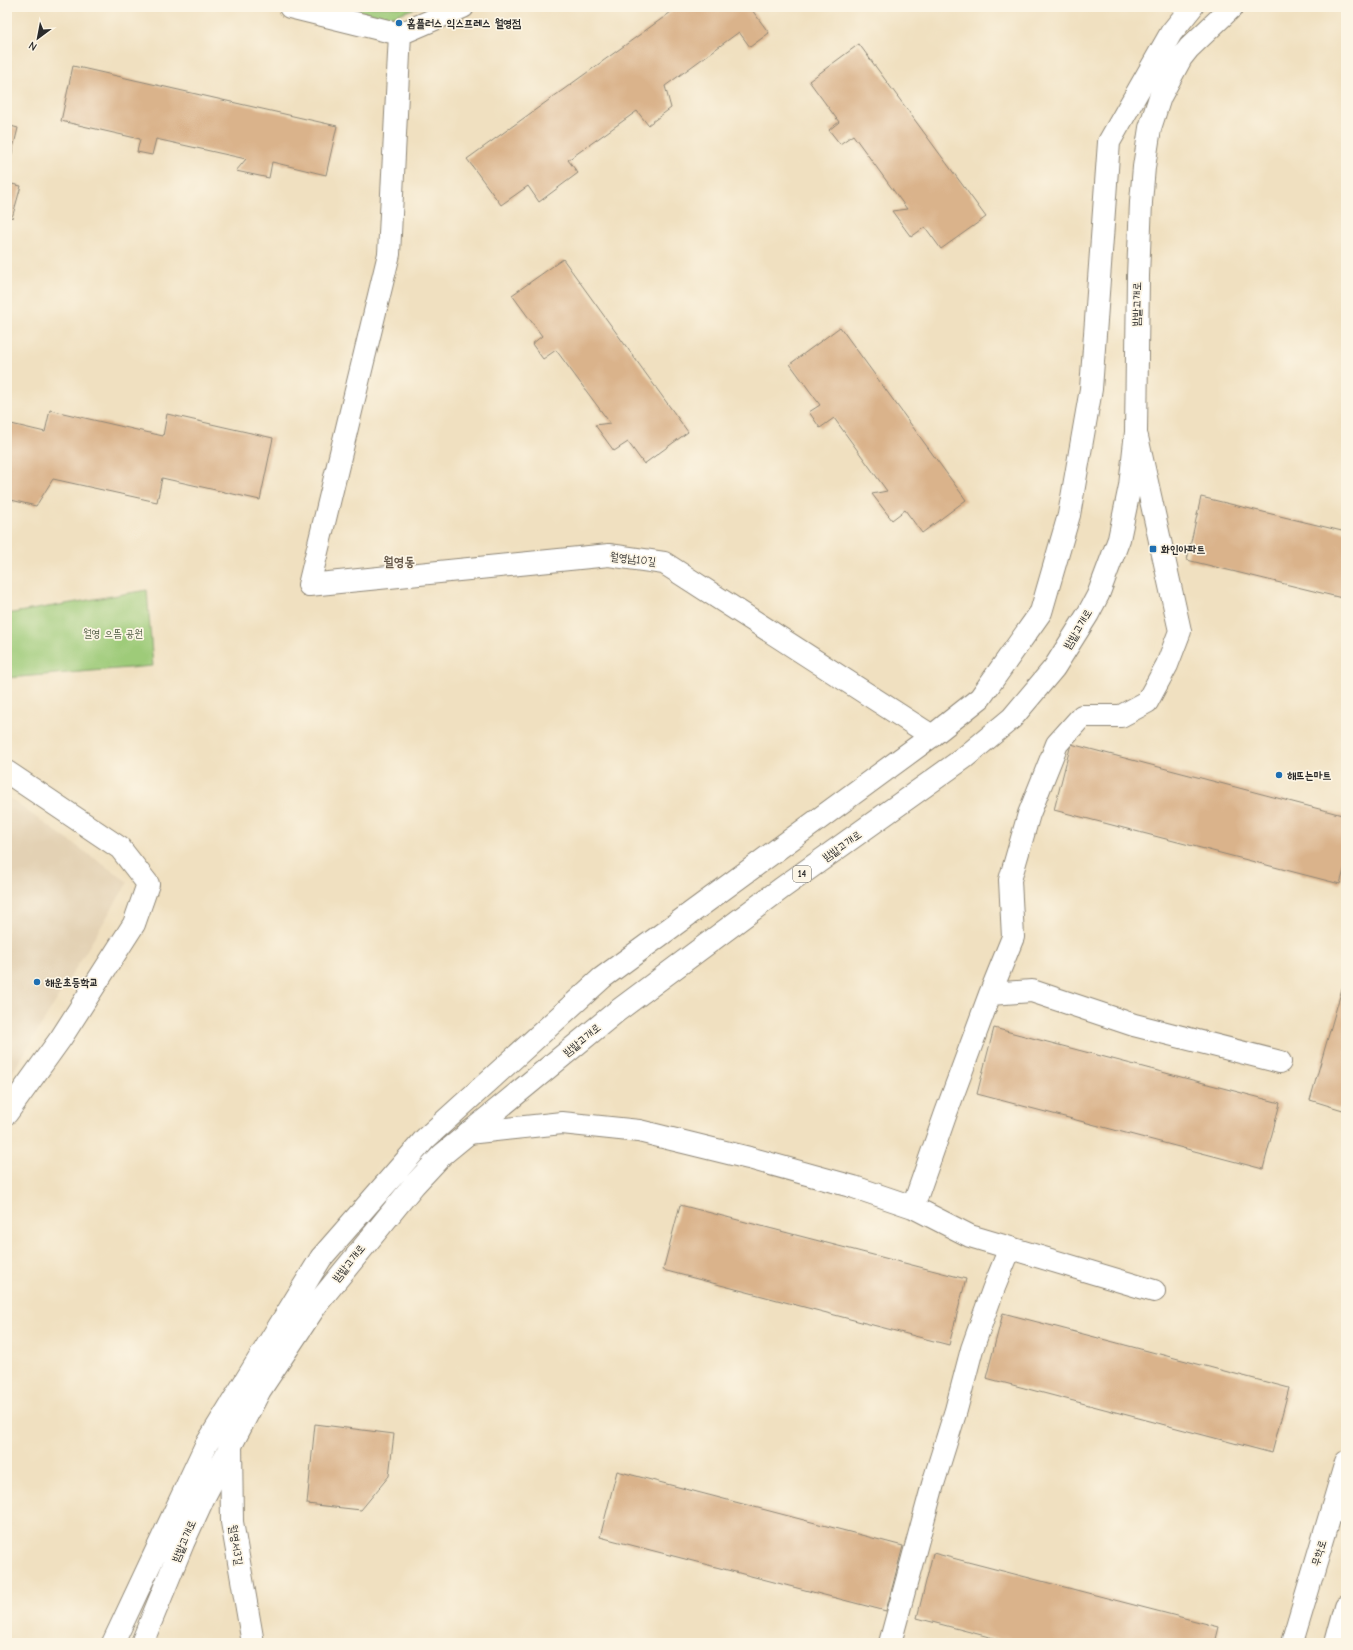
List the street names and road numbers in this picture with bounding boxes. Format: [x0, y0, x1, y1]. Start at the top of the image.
street label: 밤밭고개로 [1130, 282, 1144, 326]
street label: 월영남10길 [609, 550, 657, 568]
street label: 밤밭고개로 [1061, 607, 1095, 651]
street label: 밤밭고개로 [820, 828, 864, 864]
road number: 14 [793, 866, 811, 882]
street label: 밤밭고개로 [561, 1021, 603, 1059]
street label: 밤밭고개로 [330, 1242, 368, 1284]
street label: 밤밭고개로 [169, 1518, 199, 1564]
street label: 월영서3길 [226, 1524, 246, 1566]
street label: 무학로 [1309, 1538, 1329, 1568]

